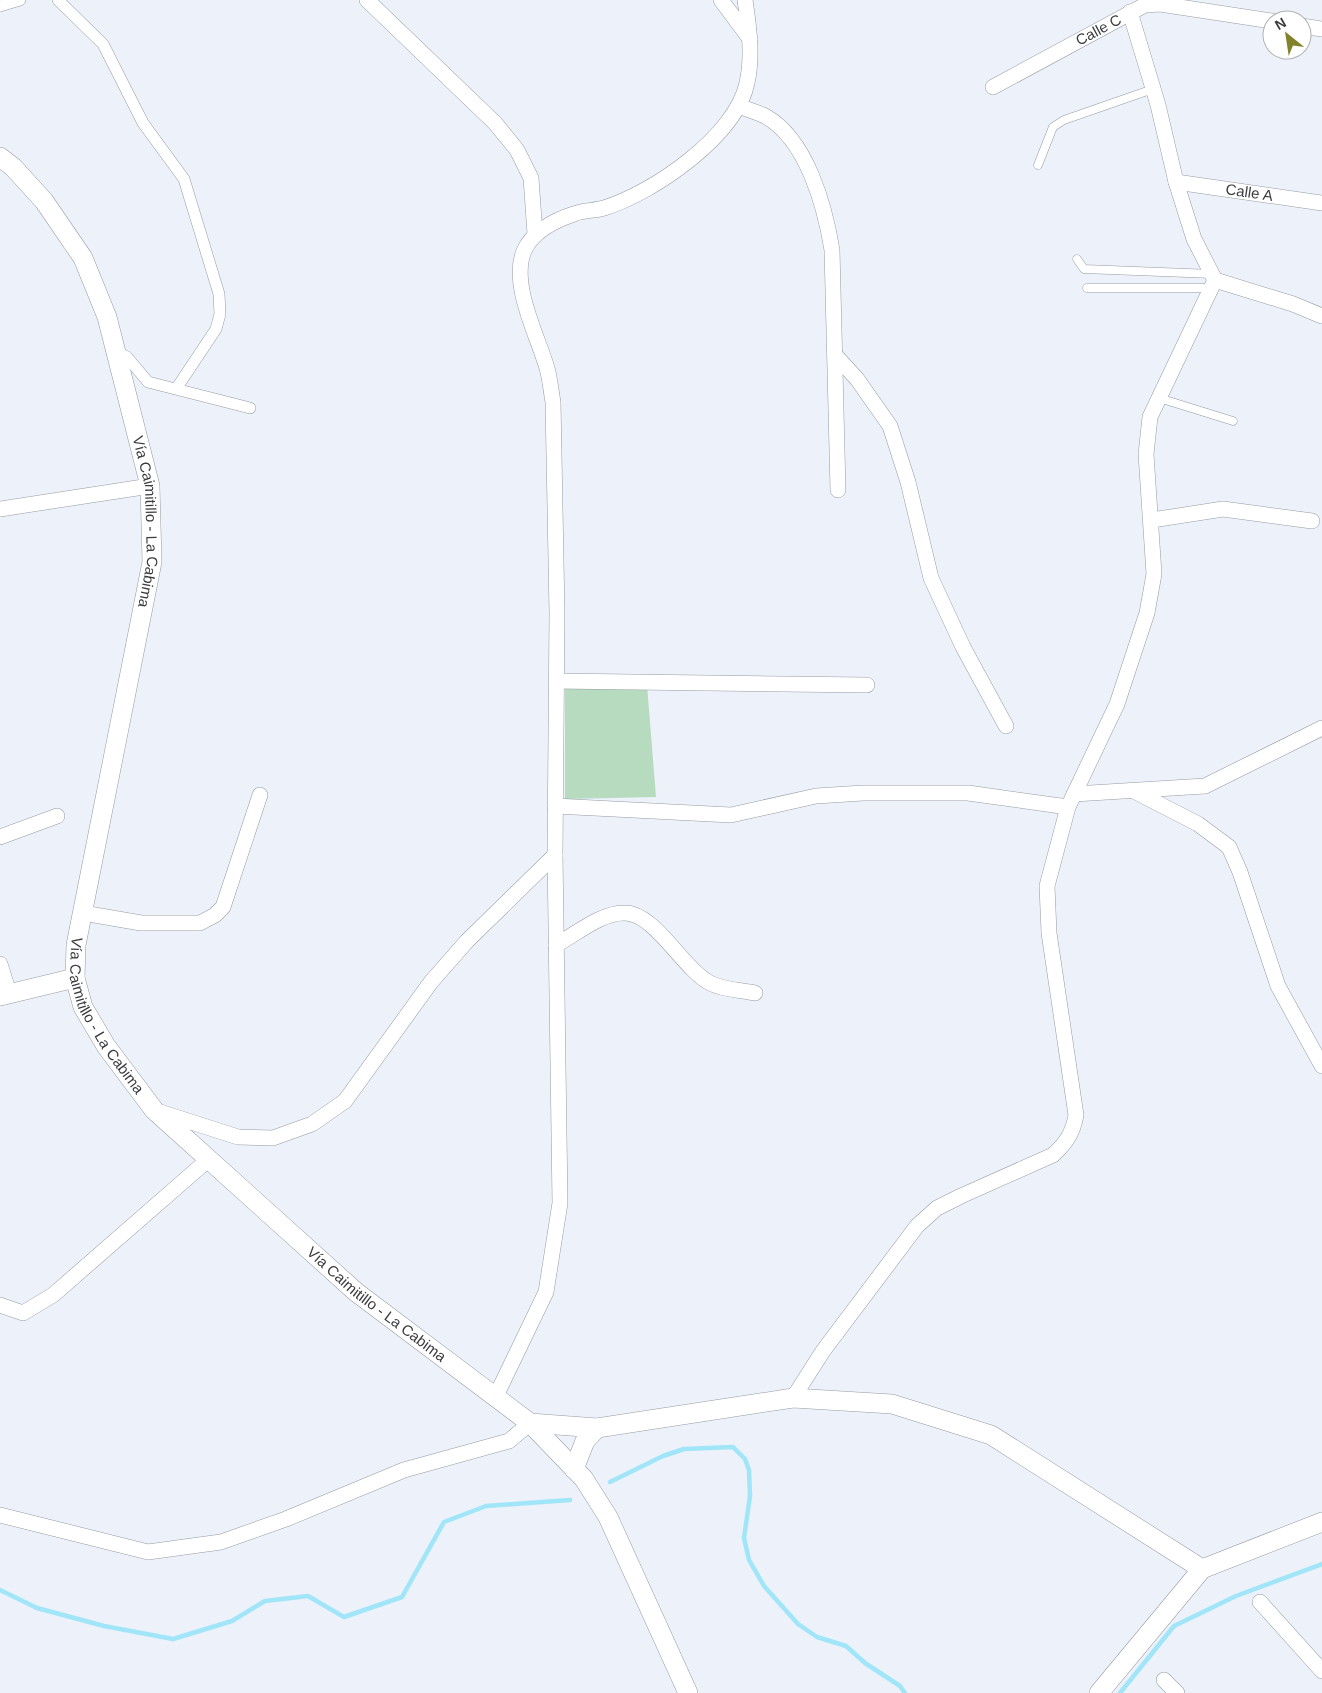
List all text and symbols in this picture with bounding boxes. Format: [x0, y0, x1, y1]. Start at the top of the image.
street label: Calle C [1073, 10, 1124, 49]
north arrow [1262, 10, 1312, 60]
text: N [1272, 14, 1289, 33]
street label: Calle A [1225, 180, 1274, 204]
street label: Vía Caimitillo - La Cabima [130, 434, 161, 610]
street label: Vía Caimitillo - La Cabima [66, 936, 148, 1097]
street label: Vía Caimitillo - La Cabima [304, 1243, 450, 1365]

